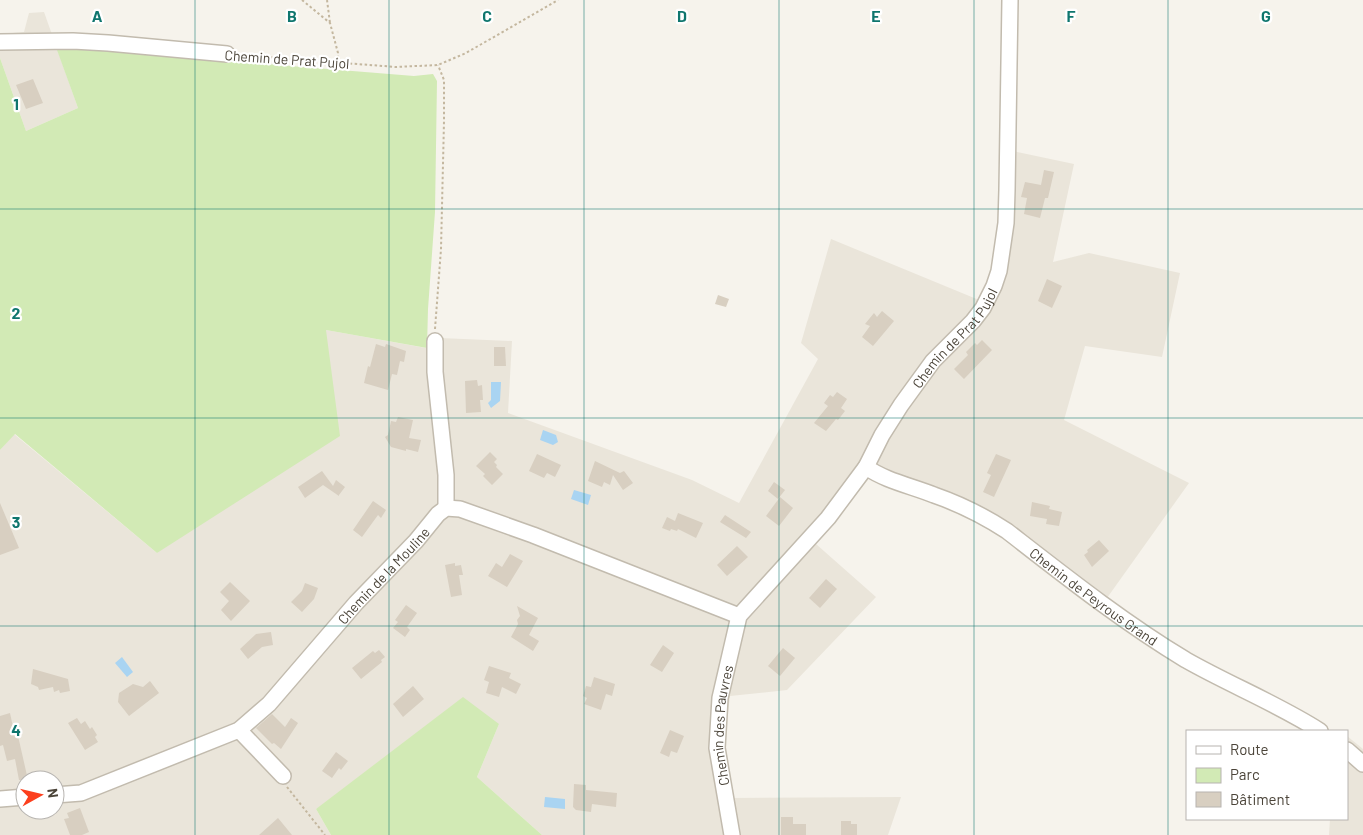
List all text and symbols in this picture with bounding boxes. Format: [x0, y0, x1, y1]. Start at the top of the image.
text: A [92, 6, 103, 25]
text: B [287, 6, 297, 25]
text: C [482, 6, 492, 25]
text: D [677, 6, 687, 25]
text: E [871, 6, 881, 25]
text: F [1067, 6, 1076, 25]
text: G [1261, 6, 1271, 25]
street label: Chemin de Prat Pujol [224, 46, 350, 72]
text: 1 [13, 94, 19, 113]
street label: Chemin de Prat Pujol [908, 285, 1000, 391]
text: 2 [12, 303, 21, 322]
text: 3 [12, 512, 20, 531]
street label: Chemin de la Mouline [333, 523, 433, 627]
street label: Chemin de Peyrous Grand [1027, 544, 1161, 648]
street label: Chemin des Pauvres [709, 663, 736, 787]
text: 4 [11, 720, 21, 739]
legend [1186, 730, 1348, 820]
text: Route [1230, 740, 1269, 758]
text: Parc [1230, 765, 1260, 783]
north arrow [15, 770, 65, 820]
text: N [44, 787, 62, 799]
text: Bâtiment [1230, 790, 1290, 808]

